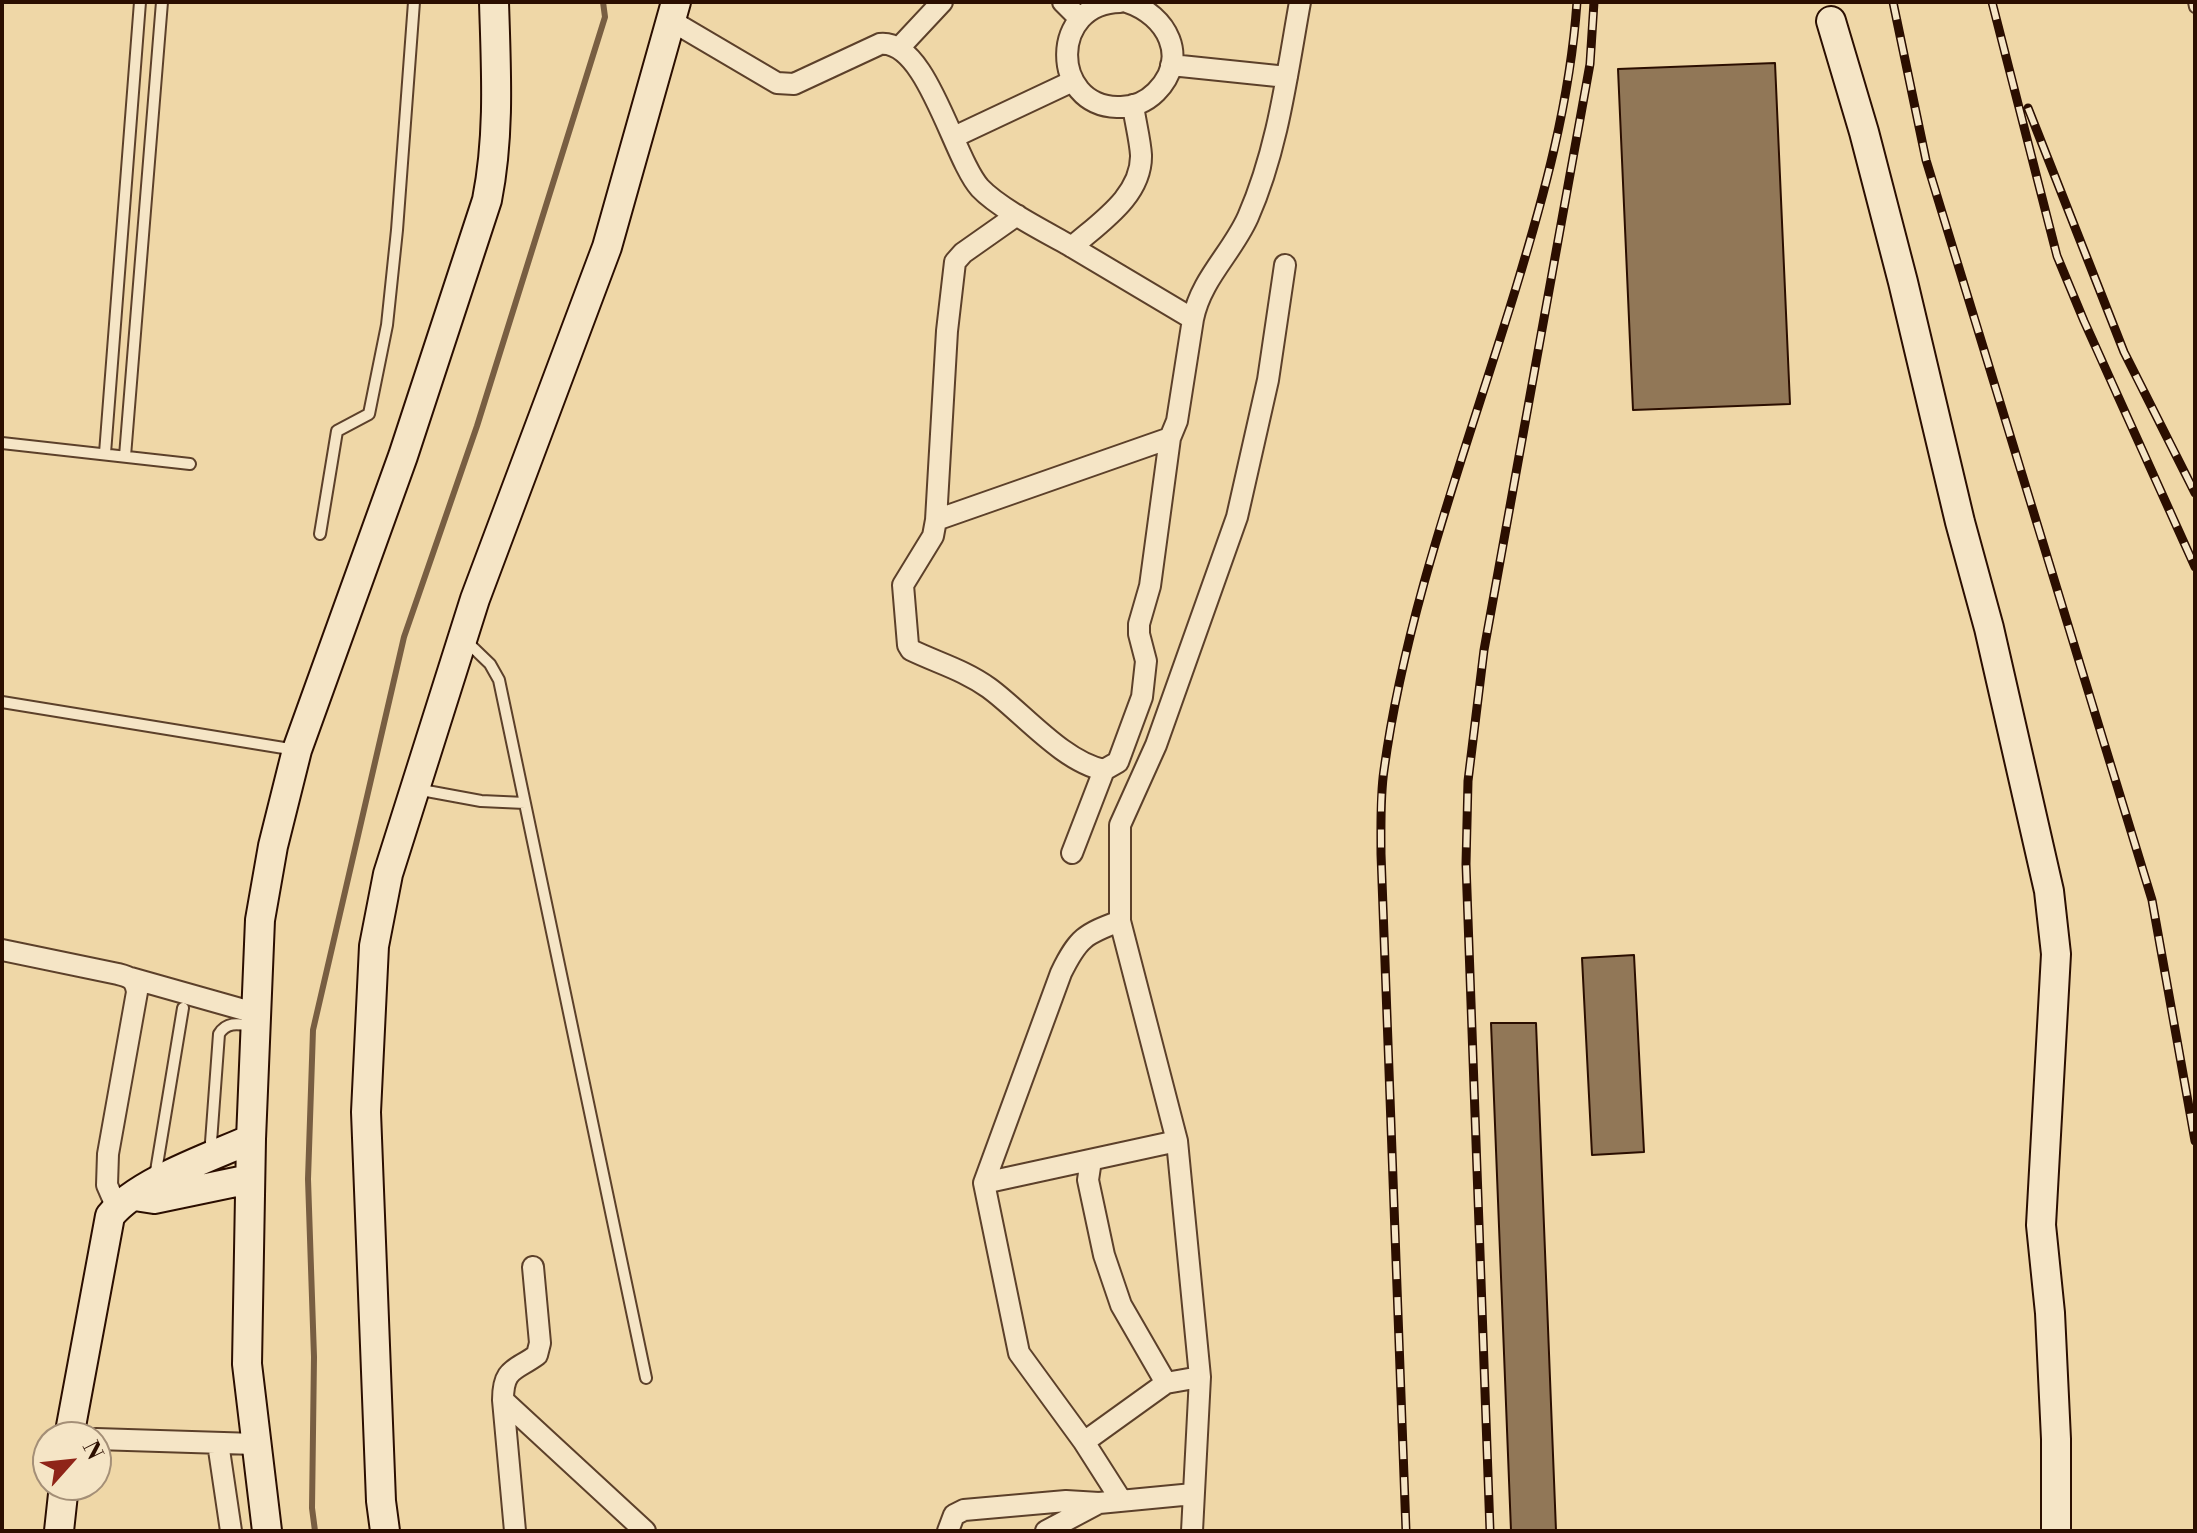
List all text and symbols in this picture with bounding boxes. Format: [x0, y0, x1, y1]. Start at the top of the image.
north arrow [32, 1421, 112, 1501]
text: N [76, 1437, 108, 1465]

